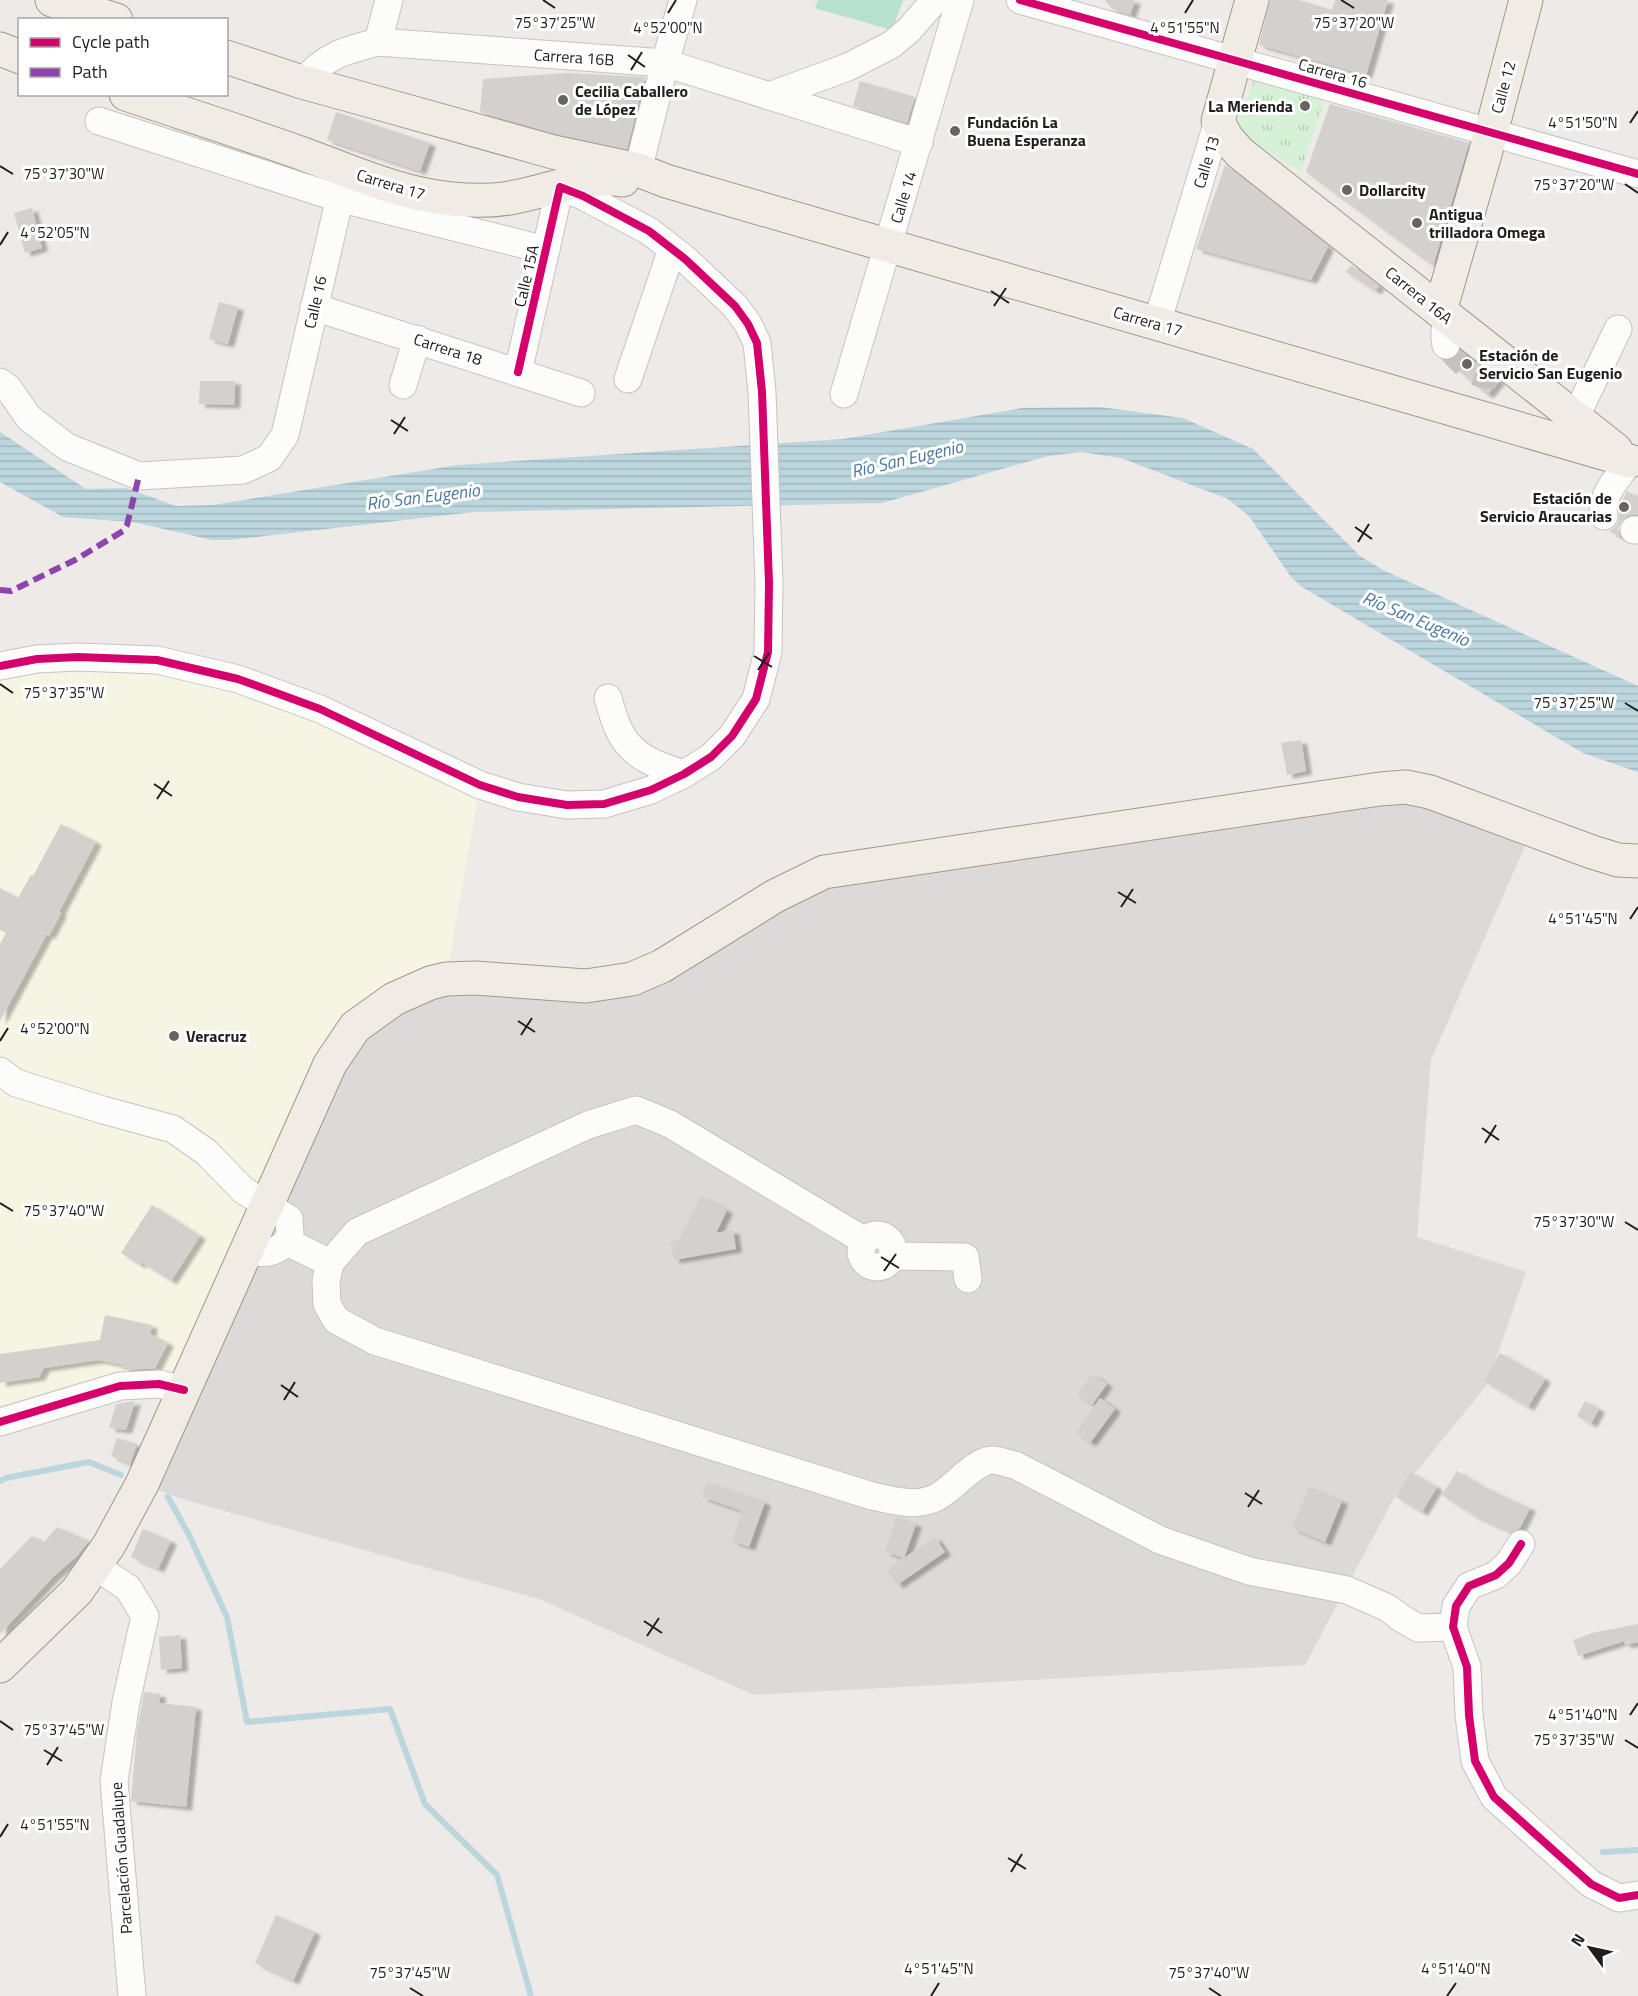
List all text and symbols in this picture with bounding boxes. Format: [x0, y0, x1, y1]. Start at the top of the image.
text: 75°37'25"W [515, 11, 595, 34]
text: 75°37'20"W [1314, 11, 1394, 34]
text: 4°52'00"N [633, 16, 703, 39]
text: 4°51'55"N [1150, 16, 1220, 39]
legend [18, 18, 228, 96]
text: Cycle path [72, 28, 150, 55]
street label: Carrera 16B [533, 42, 615, 72]
street label: Carrera 16 [1296, 52, 1370, 94]
text: Path [72, 58, 108, 85]
street label: Calle 12 [1484, 58, 1522, 116]
place label: Cecilia Caballero de López [575, 79, 688, 121]
marker: Cecilia Caballero de López [556, 93, 570, 107]
place label: La Merienda [1208, 94, 1293, 118]
marker: La Merienda [1298, 99, 1312, 113]
place label: Fundación La Buena Esperanza [967, 110, 1086, 152]
text: 4°51'50"N [1548, 111, 1618, 134]
marker: Fundación La Buena Esperanza [948, 124, 962, 138]
street label: Calle 13 [1187, 133, 1225, 191]
text: 75°37'30"W [24, 162, 104, 185]
street label: Carrera 17 [354, 162, 428, 206]
street label: Calle 14 [884, 168, 922, 226]
text: 75°37'20"W [1534, 173, 1614, 196]
place label: Dollarcity [1359, 178, 1426, 202]
marker: Dollarcity [1340, 183, 1354, 197]
place label: Antigua trilladora Omega [1429, 202, 1545, 244]
marker: Antigua trilladora Omega [1410, 216, 1424, 230]
text: 4°52'05"N [20, 221, 90, 244]
street label: Calle 15A [507, 242, 545, 309]
street label: Carrera 16A [1380, 260, 1458, 330]
street label: Calle 16 [297, 273, 333, 331]
street label: Carrera 17 [1111, 300, 1185, 342]
street label: Carrera 18 [411, 327, 485, 371]
place label: Estación de Servicio San Eugenio [1479, 343, 1622, 385]
marker: Estación de Servicio San Eugenio [1460, 357, 1474, 371]
water label: Río San Eugenio [848, 432, 966, 484]
water label: Río San Eugenio [365, 476, 482, 517]
place label: Estación de Servicio Araucarias [1480, 486, 1612, 528]
marker: Estación de Servicio Araucarias [1617, 500, 1631, 514]
water label: Río San Eugenio [1359, 584, 1475, 654]
text: 75°37'35"W [24, 681, 104, 704]
text: 75°37'25"W [1534, 691, 1614, 714]
text: 4°51'45"N [1548, 907, 1618, 930]
text: 4°52'00"N [20, 1017, 90, 1040]
place label: Veracruz [186, 1024, 247, 1048]
marker: Veracruz [167, 1029, 181, 1043]
text: 75°37'40"W [24, 1199, 104, 1222]
text: 75°37'30"W [1534, 1210, 1614, 1233]
text: 4°51'40"N [1548, 1703, 1618, 1726]
text: 75°37'45"W [24, 1718, 104, 1741]
text: 75°37'35"W [1534, 1728, 1614, 1751]
street label: Parcelación Guadalupe [104, 1781, 138, 1935]
text: 4°51'55"N [20, 1813, 90, 1836]
north arrow [1560, 1918, 1620, 1978]
text: N [1564, 1929, 1591, 1951]
text: 4°51'45"N [904, 1957, 974, 1980]
text: 4°51'40"N [1421, 1957, 1491, 1980]
text: 75°37'45"W [370, 1961, 450, 1984]
text: 75°37'40"W [1169, 1961, 1249, 1984]

